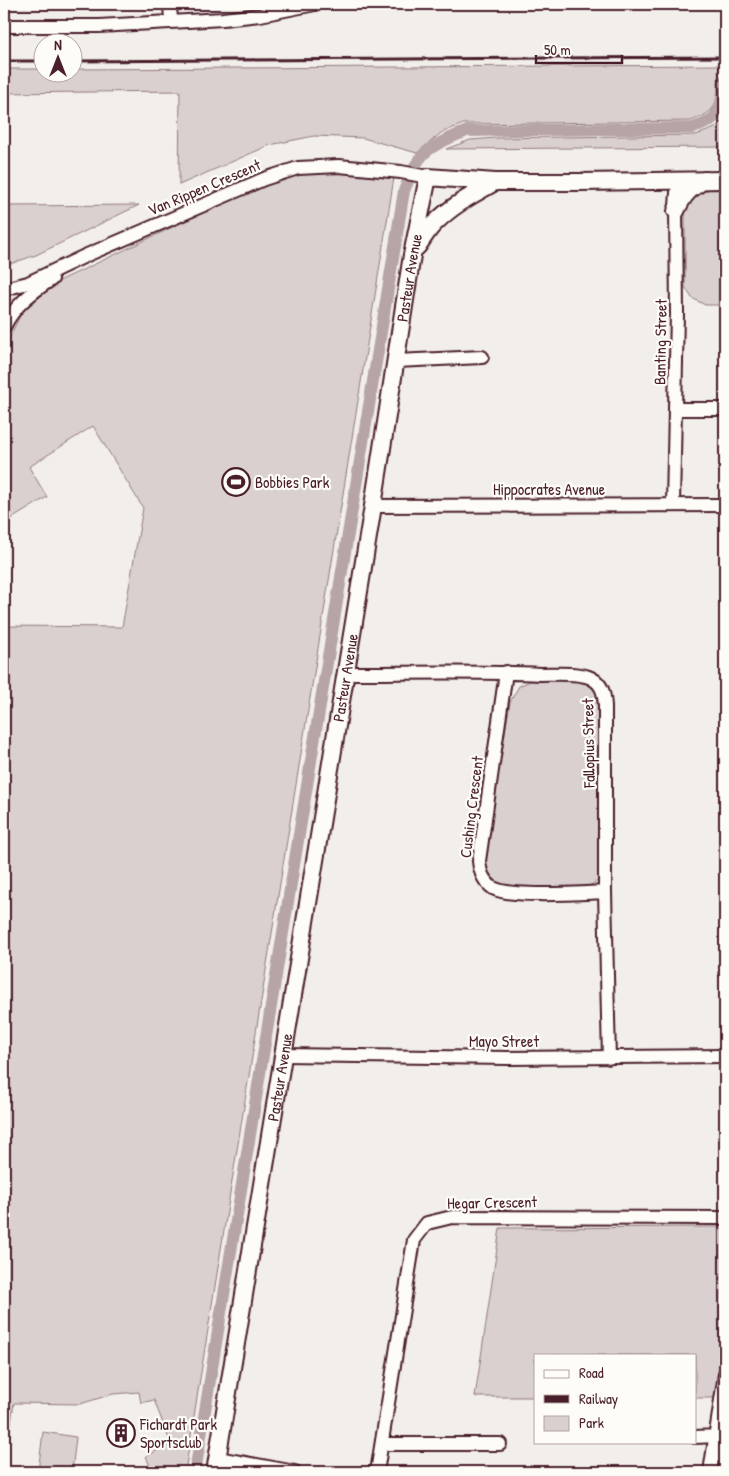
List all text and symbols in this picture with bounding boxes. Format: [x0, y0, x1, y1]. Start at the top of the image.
north arrow [32, 32, 82, 82]
scale bar [536, 32, 623, 64]
text: N [54, 35, 62, 54]
text: 50 m [544, 39, 571, 60]
street label: Van Rippen Crescent [144, 153, 264, 221]
street label: Pasteur Avenue [391, 231, 427, 323]
street label: Banting Street [648, 298, 672, 385]
sports icon: Bobbies Park [221, 467, 251, 497]
place label: Bobbies Park [255, 471, 330, 493]
street label: Hippocrates Avenue [493, 478, 606, 500]
street label: Pasteur Avenue [327, 631, 363, 723]
street label: Fallopius Street [576, 698, 600, 789]
street label: Cushing Crescent [454, 754, 488, 859]
street label: Mayo Street [469, 1030, 539, 1052]
street label: Pasteur Avenue [262, 1031, 298, 1123]
street label: Hegar Crescent [447, 1190, 538, 1214]
legend [534, 1354, 696, 1444]
text: Road [579, 1362, 604, 1383]
text: Railway [579, 1388, 618, 1409]
text: Park [579, 1412, 604, 1433]
place label: Fichardt Park Sportsclub [139, 1413, 217, 1453]
building icon: Fichardt Park Sportsclub [106, 1418, 136, 1448]

